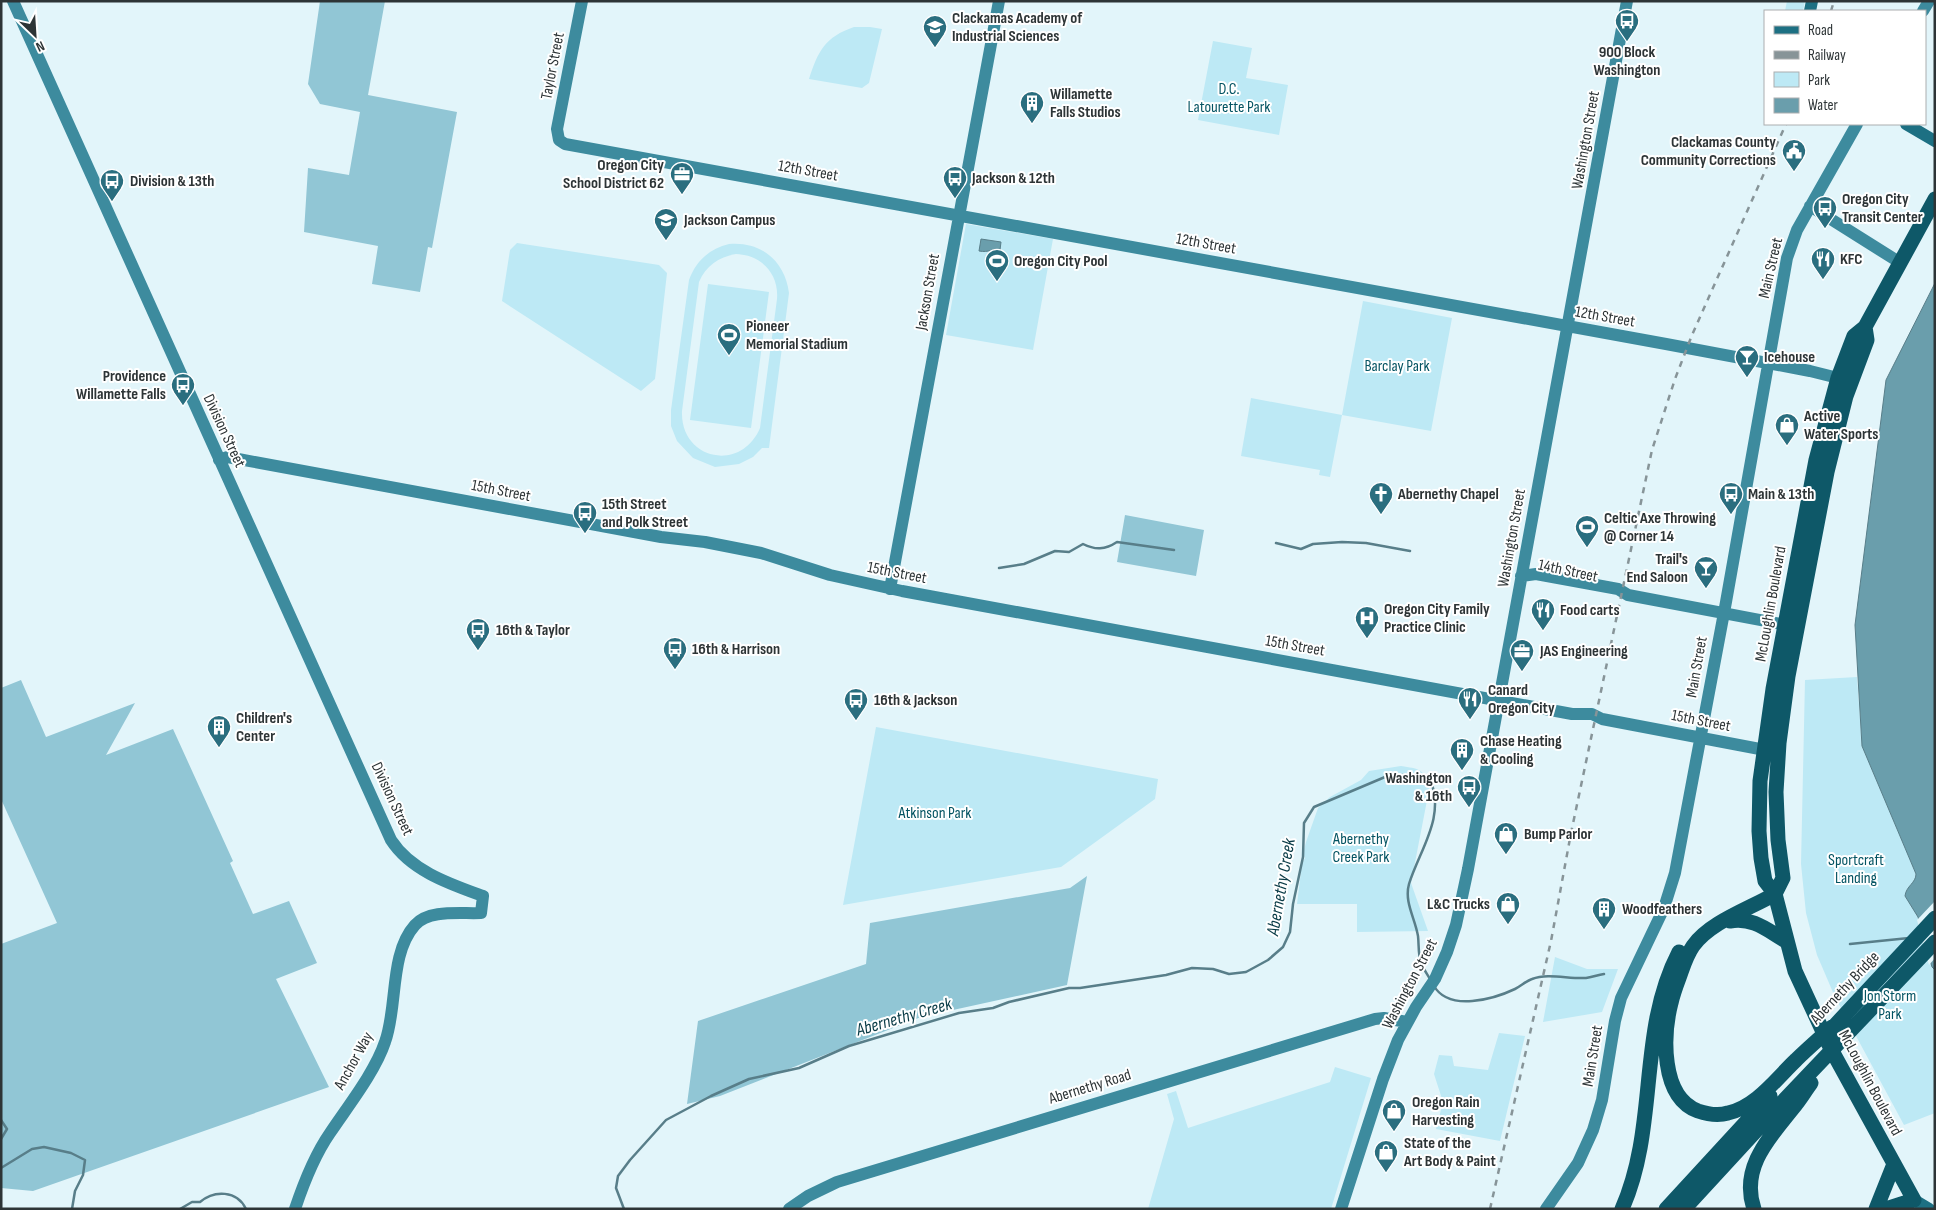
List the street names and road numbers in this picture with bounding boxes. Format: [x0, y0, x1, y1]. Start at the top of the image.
street label: Taylor Street [537, 31, 569, 101]
street label: Washington Street [1568, 89, 1604, 191]
street label: 12th Street [777, 156, 840, 186]
street label: 12th Street [1175, 229, 1238, 259]
street label: Main Street [1755, 236, 1787, 300]
street label: Jackson Street [912, 252, 944, 333]
street label: 12th Street [1574, 302, 1637, 332]
street label: Division Street [199, 391, 249, 471]
street label: 15th Street [470, 476, 532, 506]
street label: Washington Street [1494, 487, 1530, 589]
street label: McLoughlin Boulevard [1752, 545, 1790, 663]
street label: 14th Street [1537, 555, 1600, 587]
street label: 15th Street [866, 558, 928, 588]
street label: 15th Street [1264, 631, 1326, 661]
street label: Main Street [1682, 635, 1712, 699]
street label: 15th Street [1670, 706, 1732, 736]
street label: Division Street [367, 759, 417, 839]
street label: Washington Street [1378, 936, 1442, 1032]
street label: Abernethy Bridge [1806, 948, 1883, 1029]
street label: Main Street [1579, 1024, 1607, 1088]
street label: McLoughlin Boulevard [1834, 1027, 1906, 1139]
street label: Anchor Way [330, 1029, 378, 1094]
street label: Abernethy Road [1046, 1065, 1133, 1109]

